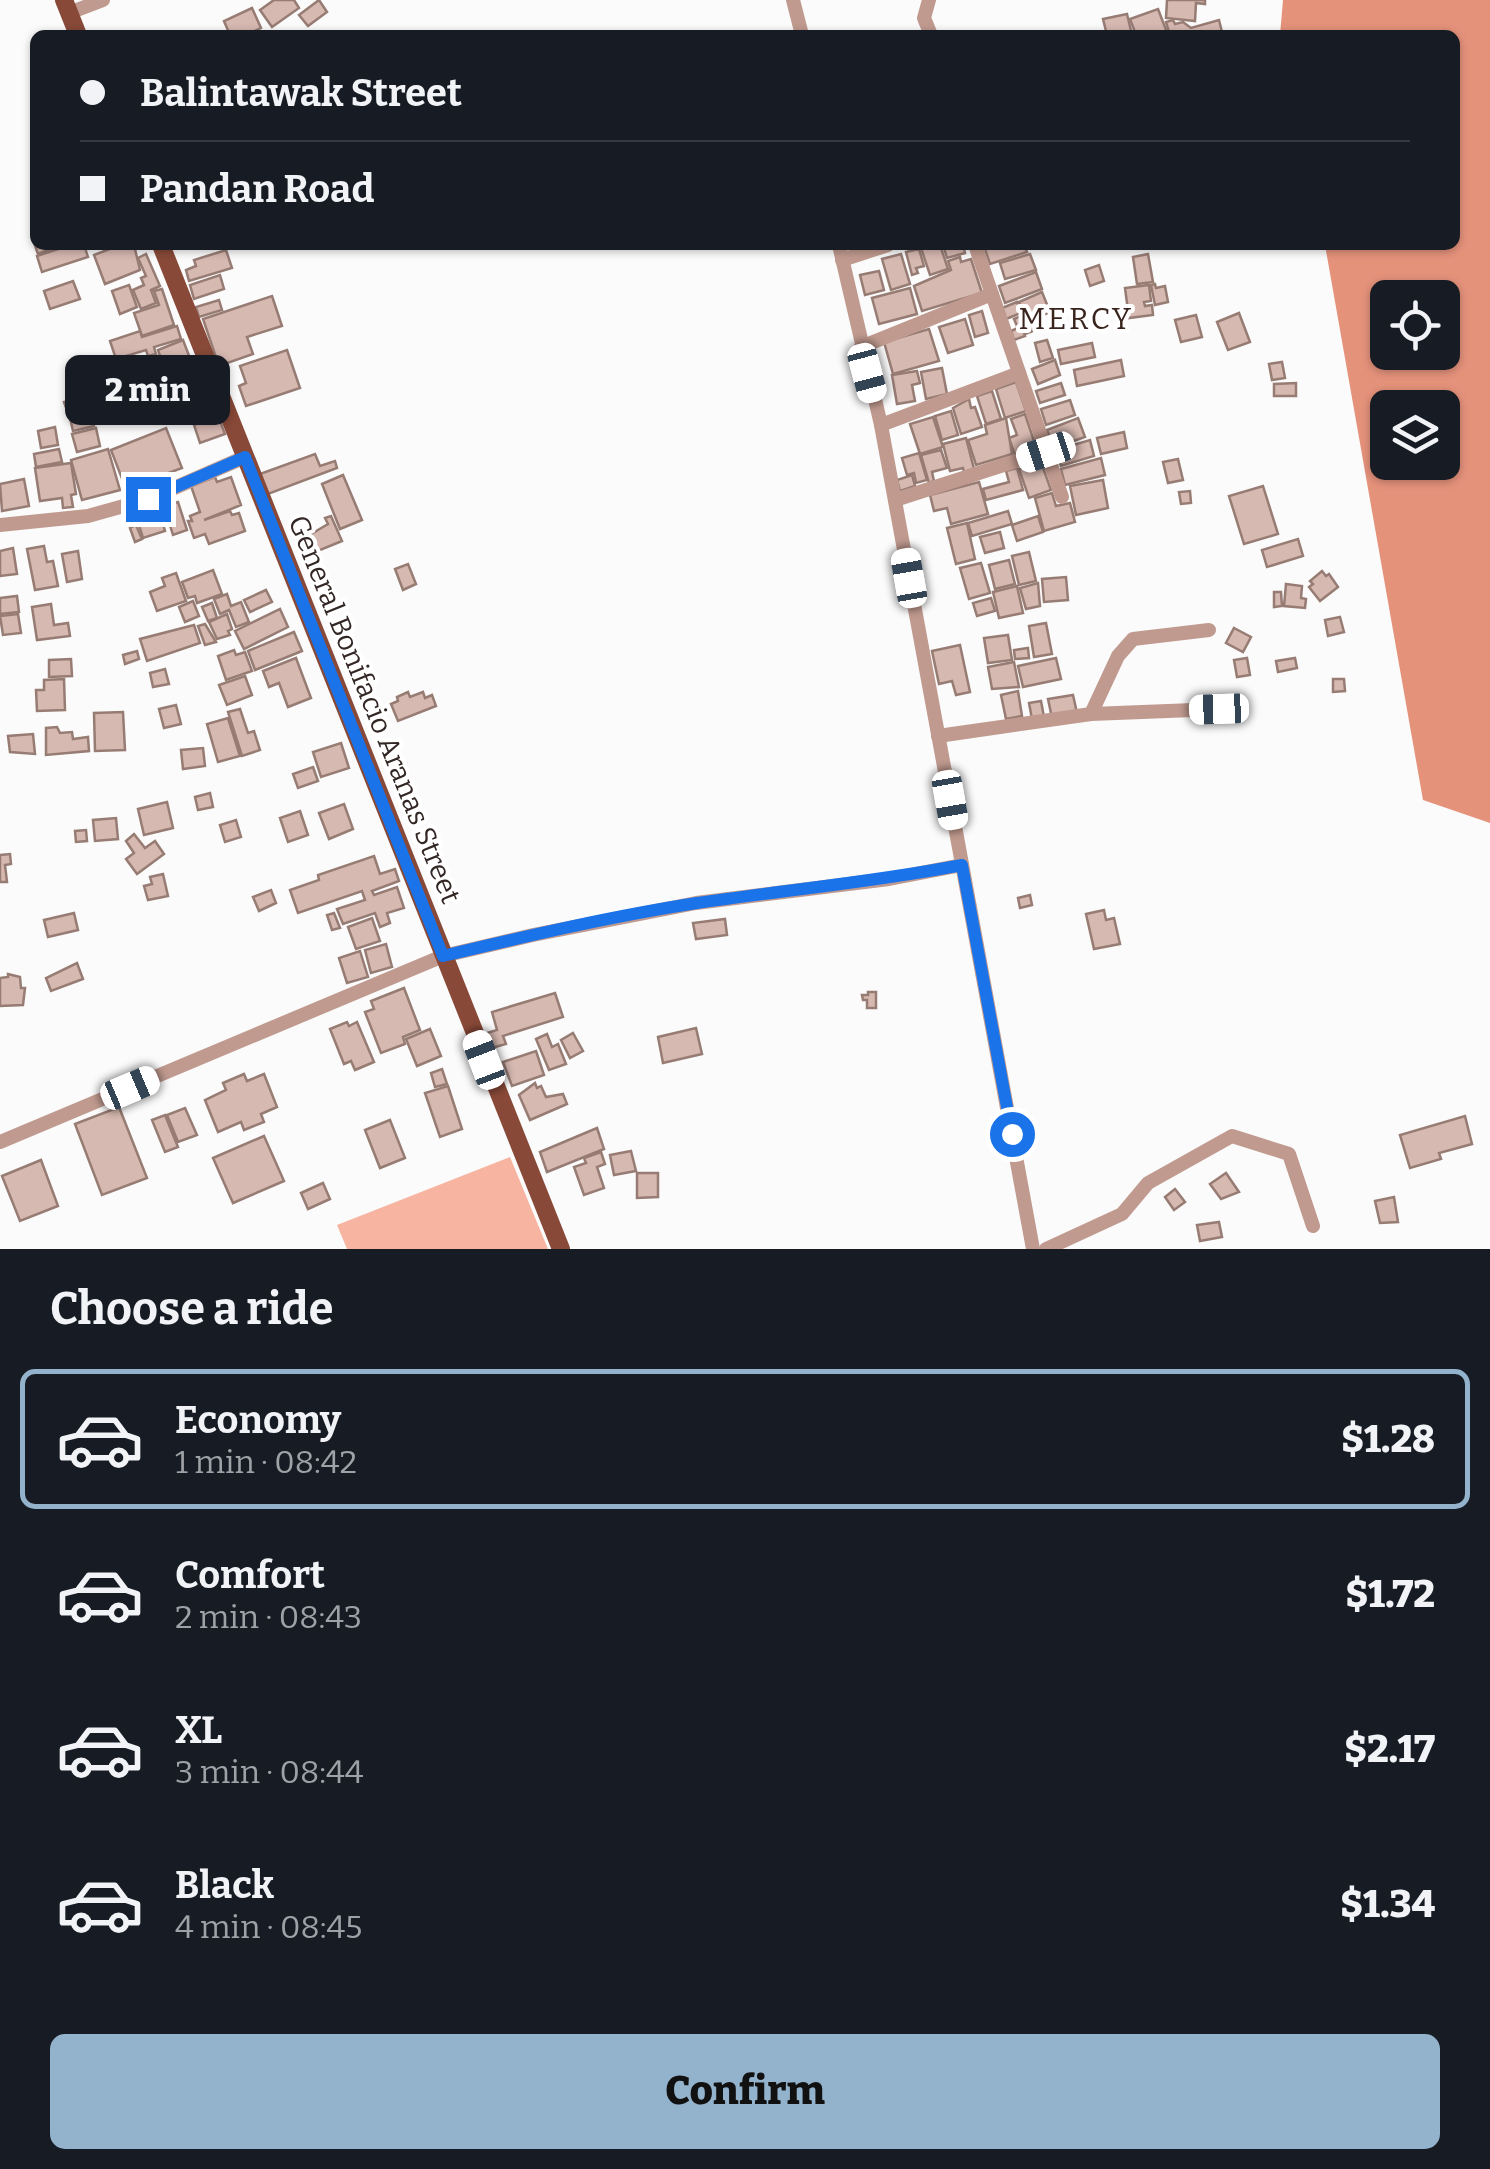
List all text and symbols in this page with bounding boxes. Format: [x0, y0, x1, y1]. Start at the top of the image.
text: Balintawak Street [140, 70, 462, 116]
text: Pandan Road [140, 166, 374, 212]
map controls [1370, 280, 1460, 480]
button: locate [1370, 280, 1460, 370]
district label: MERCY [1019, 301, 1133, 337]
car [845, 340, 889, 406]
callout: 2 min [66, 354, 230, 424]
text: 2 min [105, 371, 190, 409]
button: layers [1370, 390, 1460, 480]
car [1013, 428, 1079, 476]
route end [126, 477, 171, 522]
street label: General Bonifacio Aranas Street [281, 510, 468, 908]
car [889, 546, 929, 610]
car [1188, 693, 1250, 725]
car [930, 768, 970, 832]
car [459, 1027, 509, 1093]
car [97, 1062, 163, 1114]
route start [990, 1112, 1035, 1157]
text: Choose a ride [50, 1282, 333, 1336]
icon: car [55, 1394, 145, 1484]
text: Economy [175, 1397, 341, 1443]
text: $1.28 [1341, 1416, 1435, 1462]
text: 1 min · 08:42 [175, 1443, 357, 1481]
icon: car [55, 1549, 145, 1639]
text: Comfort [175, 1552, 325, 1598]
text: $1.72 [1345, 1571, 1435, 1617]
text: 2 min · 08:43 [175, 1598, 362, 1636]
icon: car [55, 1704, 145, 1794]
text: XL [175, 1707, 222, 1753]
text: $2.17 [1344, 1726, 1435, 1772]
text: 3 min · 08:44 [175, 1753, 364, 1791]
icon: car [55, 1859, 145, 1949]
text: Black [175, 1862, 274, 1908]
text: $1.34 [1340, 1881, 1435, 1927]
text: 4 min · 08:45 [175, 1908, 362, 1946]
button: Confirm [50, 2034, 1440, 2149]

